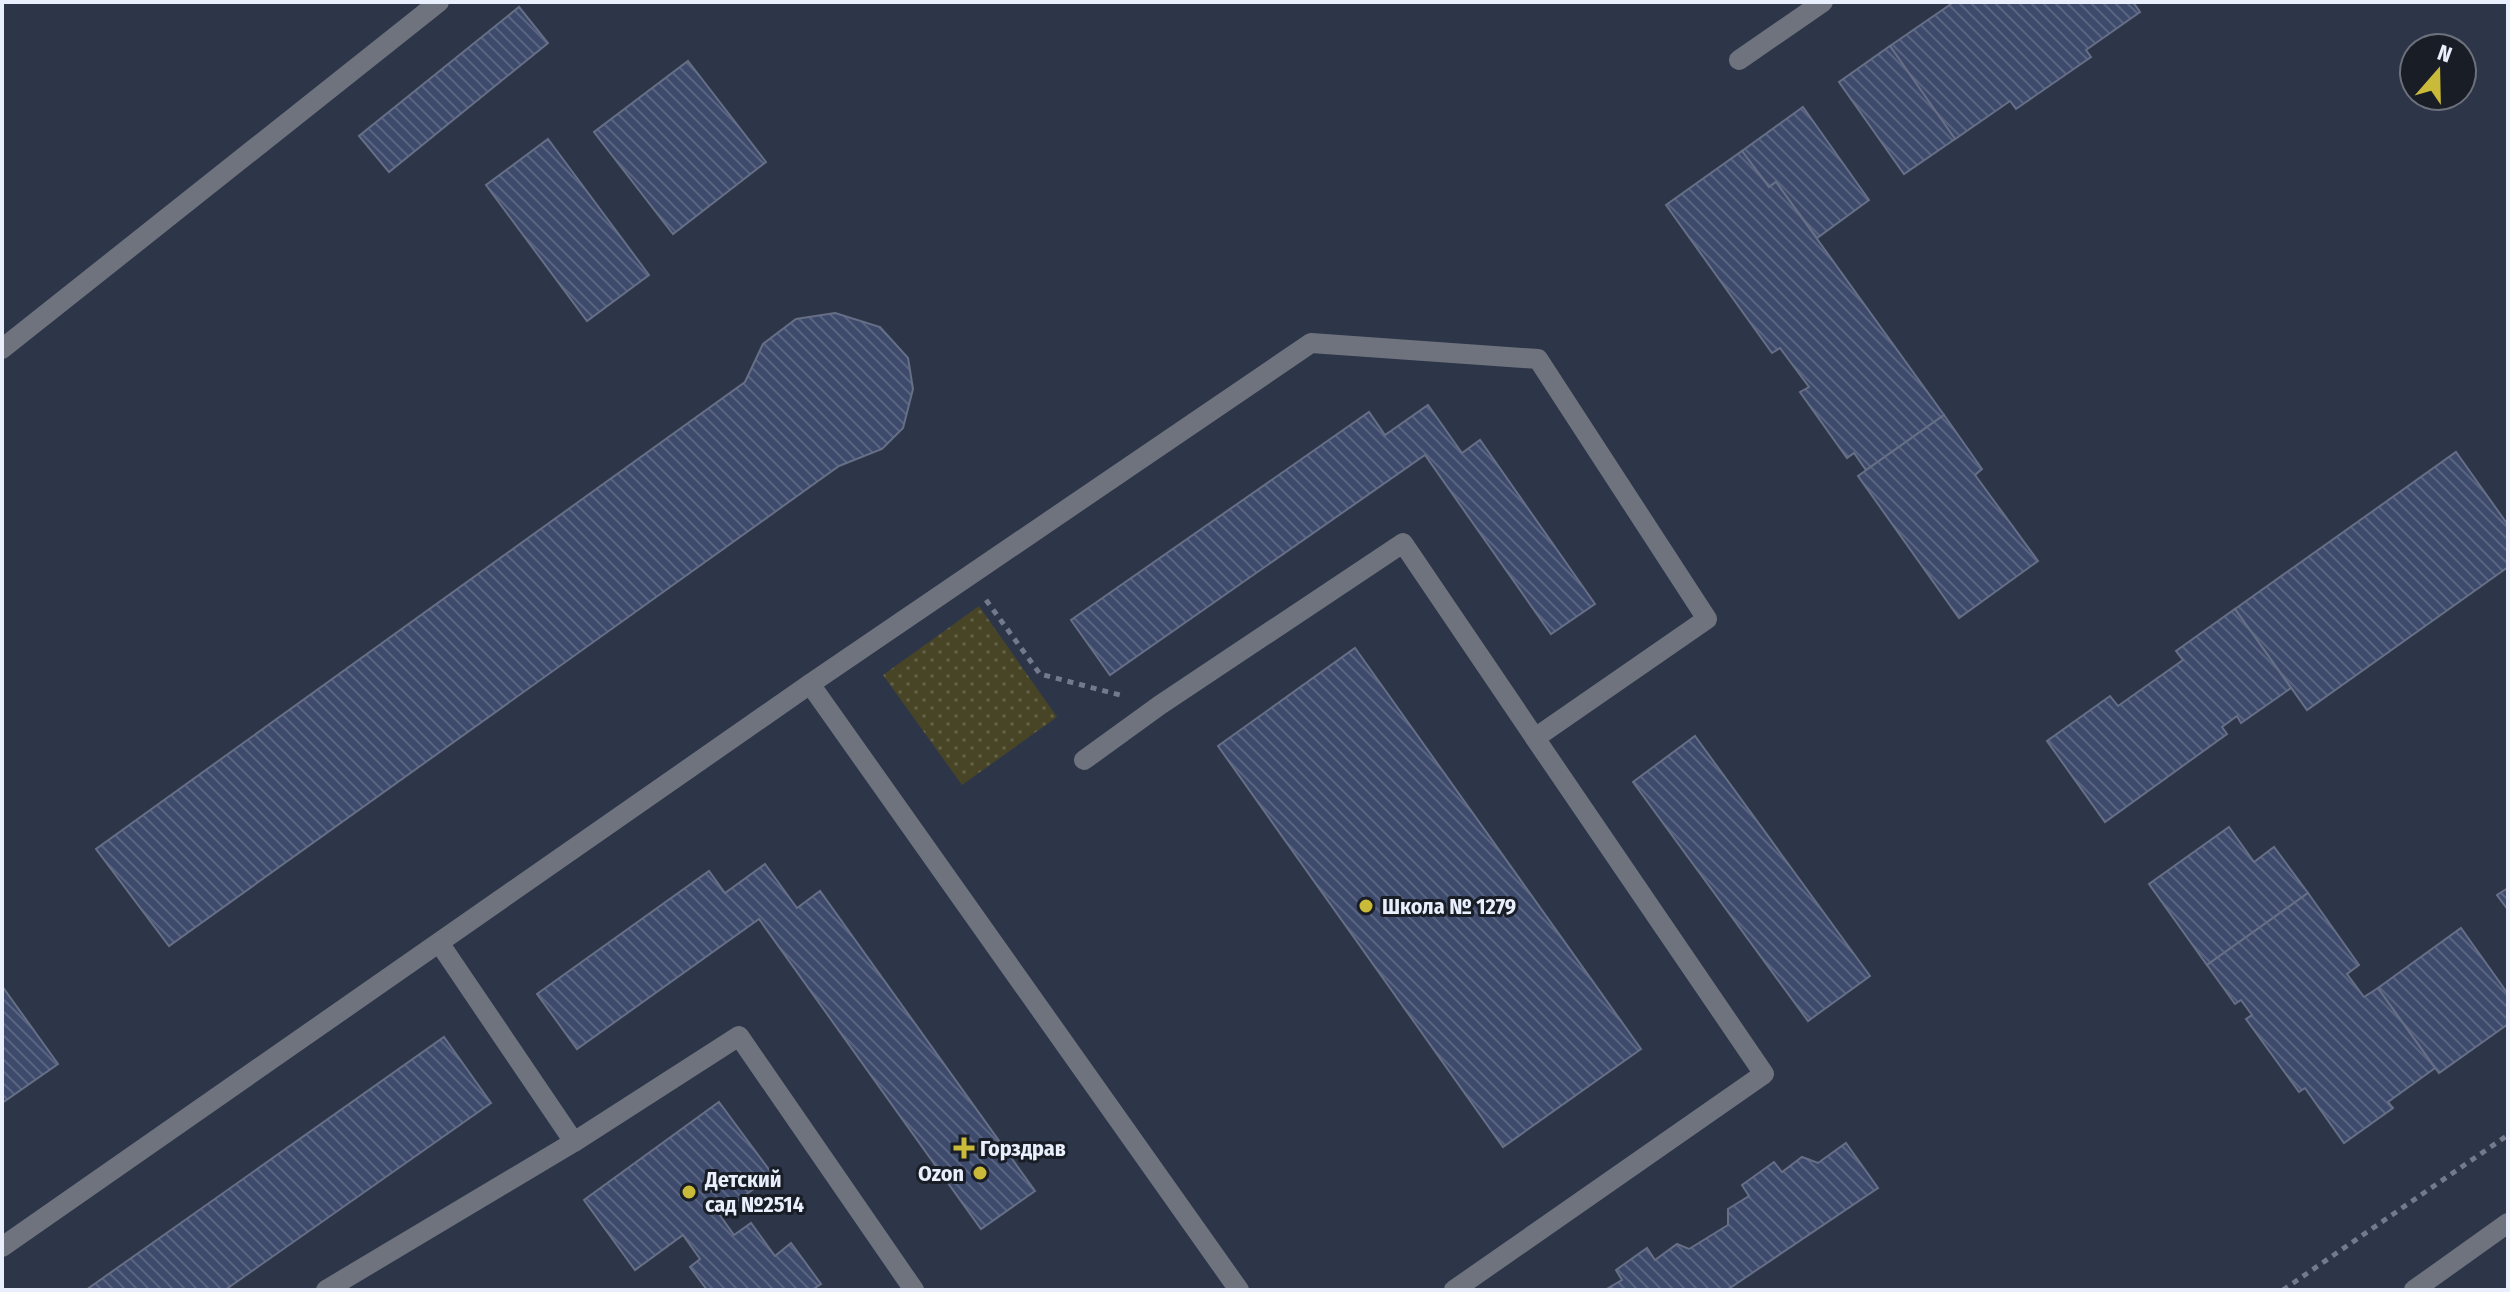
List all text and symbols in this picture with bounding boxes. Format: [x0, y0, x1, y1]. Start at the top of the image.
north arrow [2398, 32, 2478, 112]
text: N [2434, 39, 2455, 69]
place label: Школа № 1279 [1382, 893, 1516, 920]
marker: Школа № 1279 [1357, 897, 1375, 915]
place label: Горздрав [980, 1135, 1066, 1162]
marker: Горздрав [955, 1139, 973, 1157]
place label: Ozon [918, 1160, 964, 1187]
marker: Ozon [971, 1164, 989, 1182]
place label: Детский сад №2514 [704, 1166, 804, 1218]
marker: Детский сад №2514 [680, 1183, 698, 1201]

